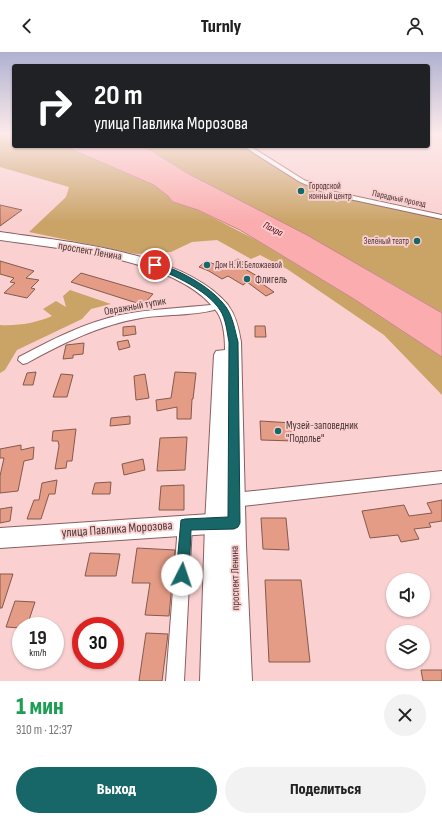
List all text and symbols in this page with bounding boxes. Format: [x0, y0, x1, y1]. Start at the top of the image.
icon: back [16, 15, 38, 37]
icon: person [404, 15, 426, 37]
text: Turnly [201, 16, 241, 37]
text: 20 m [94, 79, 143, 112]
icon: right [28, 80, 80, 132]
text: улица Павлика Морозова [94, 113, 248, 134]
place label: Городской конный центр [309, 181, 352, 202]
marker: Городской конный центр [296, 186, 306, 196]
street label: Парадный проезд [371, 188, 427, 210]
water label: Пахра [261, 219, 285, 239]
place label: Зелёный театр [363, 236, 409, 247]
marker: Зелёный театр [412, 236, 422, 246]
street label: проспект Ленина [57, 239, 123, 263]
pin [138, 248, 172, 282]
icon: arrive [144, 254, 166, 276]
marker: Дом Н. И. Беложаевой [202, 260, 212, 270]
place label: Дом Н. И. Беложаевой [215, 260, 282, 271]
place label: Флигель [255, 273, 287, 286]
marker: Флигель [242, 274, 252, 284]
street label: Овражный тупик [103, 294, 168, 318]
place label: Музей-заповедник "Подолье" [286, 419, 359, 445]
marker: Музей-заповедник "Подолье" [273, 426, 283, 436]
street label: улица Павлика Морозова [61, 517, 173, 541]
street label: проспект Ленина [228, 546, 242, 610]
position arrow [161, 554, 203, 596]
map controls [386, 573, 430, 669]
button: sound [386, 573, 430, 617]
speed limit sign: 30 [72, 617, 124, 669]
button: layers [386, 625, 430, 669]
text: 19 [29, 626, 47, 650]
text: km/h [29, 647, 47, 659]
text: 1 мин [16, 692, 64, 721]
button: close [384, 694, 426, 736]
text: 310 m · 12:37 [16, 722, 72, 738]
button: Выход [16, 767, 217, 813]
button: Поделиться [225, 767, 426, 813]

